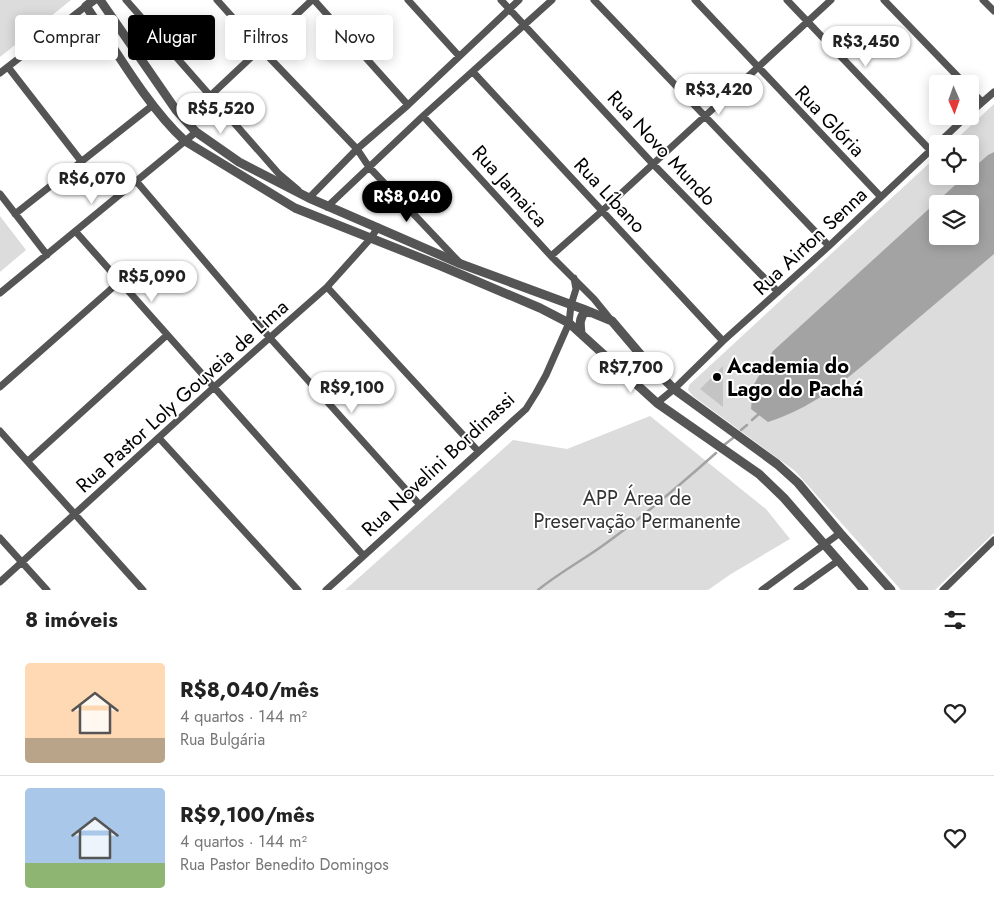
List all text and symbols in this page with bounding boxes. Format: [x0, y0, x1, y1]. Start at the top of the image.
chip: Comprar [15, 15, 118, 60]
chip: Alugar [128, 15, 215, 60]
chip: Filtros [225, 15, 306, 60]
chip: Novo [316, 15, 393, 60]
pin: R$3,450 [820, 26, 912, 68]
text: R$3,450 [832, 30, 900, 53]
pin: R$3,420 [673, 74, 765, 116]
north arrow [929, 75, 979, 125]
map controls [929, 75, 979, 245]
text: R$3,420 [685, 78, 753, 101]
street label: Rua Glória [788, 79, 871, 164]
street label: Rua Novo Mundo [600, 84, 723, 213]
pin: R$5,520 [175, 92, 267, 135]
text: R$5,520 [187, 97, 255, 120]
button: locate [929, 135, 979, 185]
street label: Rua Jamaica [465, 139, 554, 234]
street label: Rua Líbano [567, 151, 652, 240]
pin: R$6,070 [46, 162, 138, 205]
text: R$6,070 [58, 167, 126, 190]
pin: R$8,040 [361, 180, 453, 223]
street label: Rua Airton Senna [747, 181, 874, 302]
text: R$8,040 [373, 185, 441, 208]
button: layers [929, 195, 979, 245]
pin: R$5,090 [106, 260, 198, 303]
text: R$5,090 [118, 265, 186, 288]
street label: Rua Pastor Loly Gouveia de Lima [70, 293, 295, 500]
pin: R$7,700 [585, 352, 677, 394]
place label: Academia do Lago do Pachá [726, 352, 863, 404]
text: R$7,700 [599, 356, 663, 379]
marker: Academia do Lago do Pachá [711, 371, 723, 383]
pin: R$9,100 [306, 372, 398, 414]
text: R$9,100 [320, 376, 384, 399]
street label: Rua Novelini Bordinassi [355, 385, 522, 543]
park label: APP Área de Preservação Permanente [534, 484, 740, 536]
text: 8 imóveis [25, 605, 118, 635]
icon: filters [941, 606, 969, 634]
text: R$8,040/mês [180, 675, 319, 705]
icon: home [65, 683, 125, 743]
icon: heart [941, 699, 969, 727]
text: 4 quartos · 144 m² [180, 705, 307, 728]
text: Rua Bulgária [180, 728, 265, 751]
text: R$9,100/mês [180, 800, 315, 830]
icon: home [65, 808, 125, 868]
icon: heart [941, 824, 969, 852]
text: 4 quartos · 144 m² [180, 830, 307, 853]
text: Rua Pastor Benedito Domingos [180, 853, 389, 876]

